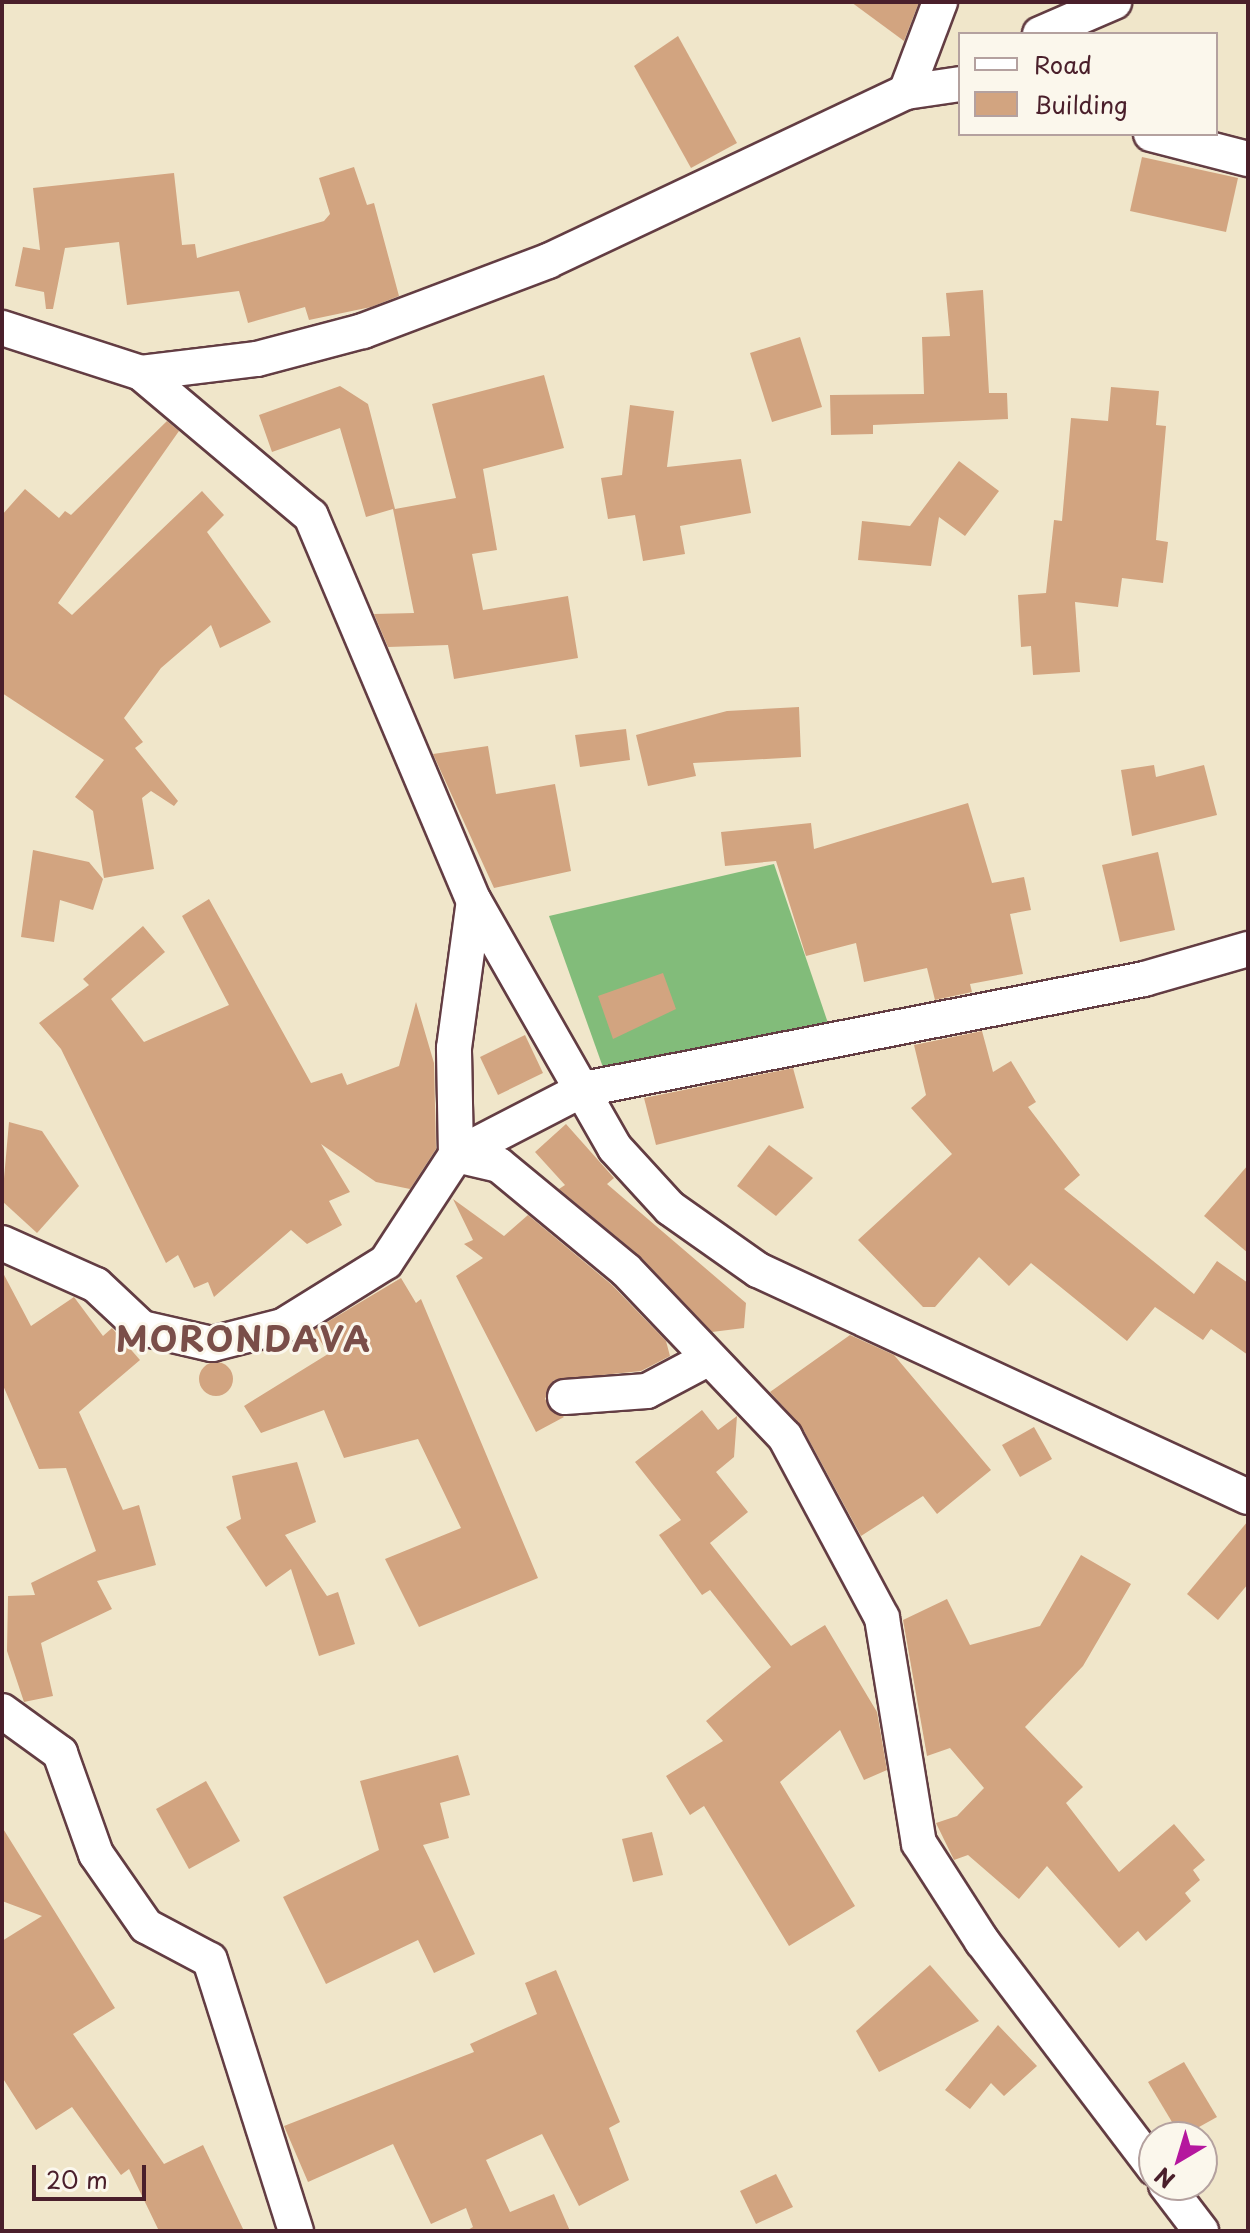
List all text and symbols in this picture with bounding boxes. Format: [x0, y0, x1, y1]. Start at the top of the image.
legend [958, 32, 1218, 136]
text: Road [1034, 46, 1092, 82]
text: Building [1034, 86, 1128, 122]
district label: MORONDAVA [120, 1319, 368, 1359]
north arrow [1138, 2121, 1218, 2201]
scale bar [36, 2149, 150, 2199]
text: N [1147, 2160, 1181, 2197]
text: 20 m [46, 2161, 108, 2197]

